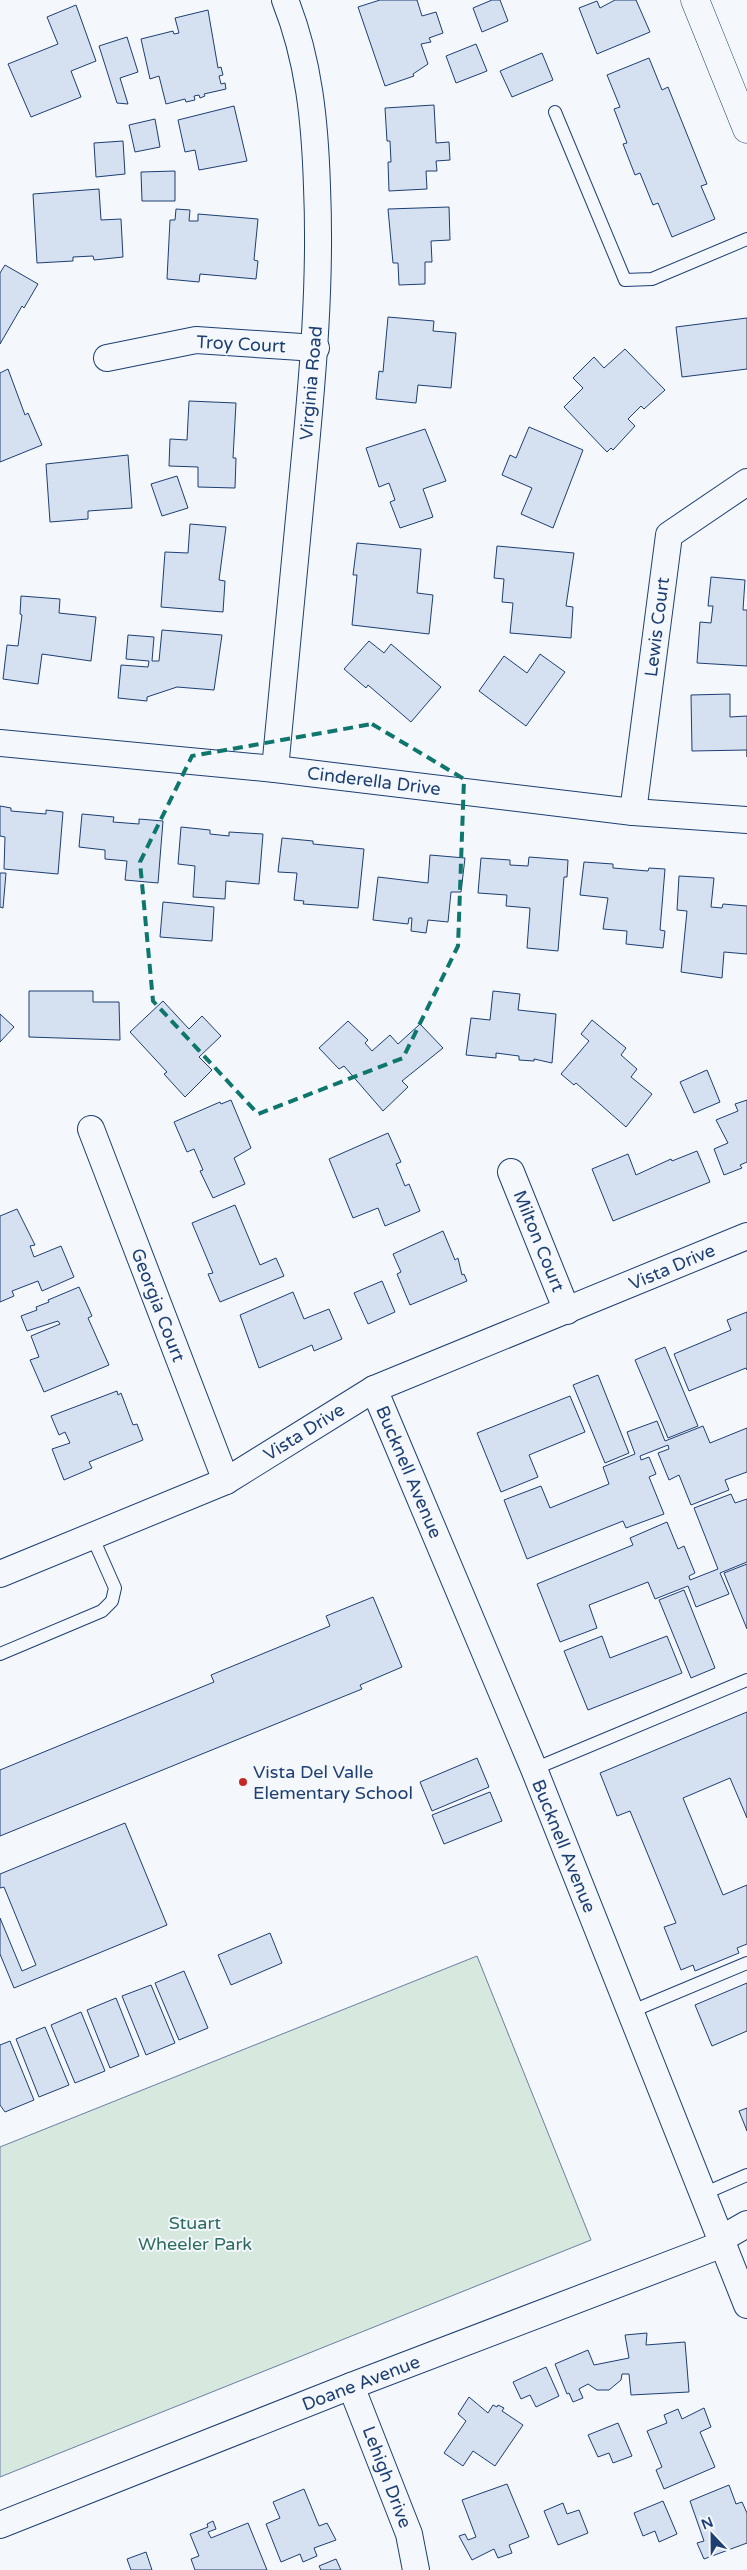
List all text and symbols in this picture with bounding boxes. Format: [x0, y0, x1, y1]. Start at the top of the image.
street label: Virginia Road [295, 325, 327, 441]
street label: Troy Court [196, 331, 286, 357]
street label: Lewis Court [640, 576, 674, 678]
street label: Cinderella Drive [306, 762, 442, 800]
street label: Milton Court [509, 1187, 569, 1295]
street label: Vista Drive [626, 1239, 718, 1295]
street label: Georgia Court [126, 1245, 190, 1365]
street label: Vista Drive [259, 1398, 349, 1466]
street label: Bucknell Avenue [371, 1402, 447, 1542]
place label: Vista Del Valle Elementary School [253, 1761, 413, 1804]
marker: Vista Del Valle Elementary School [237, 1776, 249, 1788]
street label: Bucknell Avenue [527, 1776, 601, 1916]
park label: Stuart Wheeler Park [138, 2212, 252, 2255]
street label: Doane Avenue [299, 2350, 423, 2416]
street label: Lehigh Drive [357, 2423, 417, 2531]
north arrow [687, 2510, 737, 2560]
text: N [699, 2513, 716, 2533]

